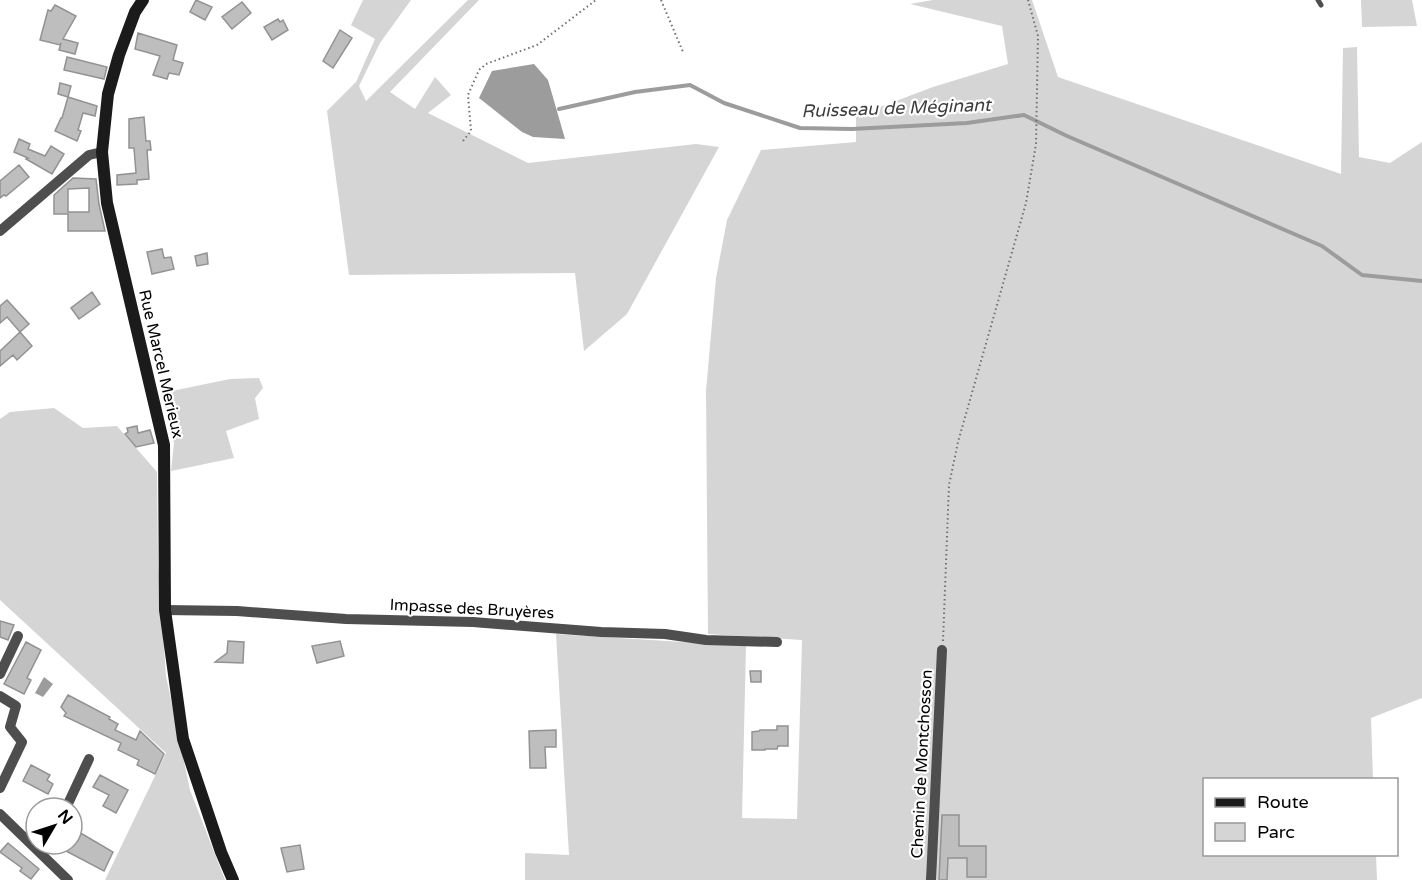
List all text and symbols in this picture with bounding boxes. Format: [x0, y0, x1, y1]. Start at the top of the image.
water label: Ruisseau de Méginant [801, 94, 993, 122]
street label: Rue Marcel Merieux [134, 288, 188, 440]
street label: Impasse des Bruyères [389, 595, 555, 623]
street label: Chemin de Montchosson [907, 669, 937, 859]
legend [1203, 778, 1398, 856]
text: Route [1257, 791, 1309, 813]
north arrow [24, 796, 84, 856]
text: N [53, 806, 77, 828]
text: Parc [1257, 821, 1295, 843]

